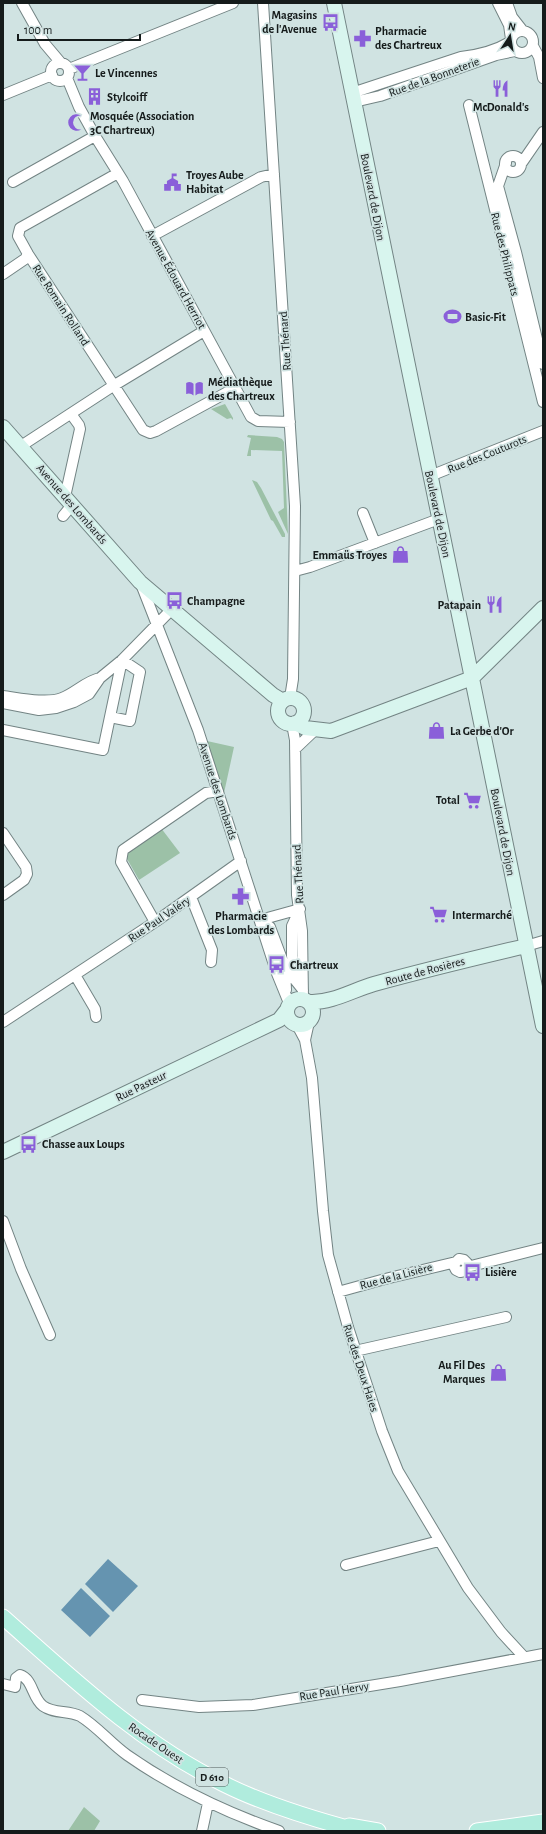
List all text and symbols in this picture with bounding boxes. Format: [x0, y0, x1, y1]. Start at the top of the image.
place label: Magasins de l'Avenue [262, 9, 317, 35]
bus stop icon: Magasins de l'Avenue [320, 12, 340, 32]
scale bar [18, 16, 140, 42]
north arrow [490, 16, 530, 56]
text: N [507, 21, 517, 33]
text: 100 m [24, 24, 52, 36]
place label: Pharmacie des Chartreux [375, 25, 442, 51]
pharmacy icon: Pharmacie des Chartreux [352, 28, 372, 48]
street label: Rue de la Bonneterie [387, 55, 481, 99]
bar icon: Le Vincennes [72, 63, 92, 83]
place label: Le Vincennes [95, 67, 158, 79]
restaurant icon: McDonald's [491, 78, 511, 98]
building icon: Stylcoiff [84, 87, 104, 107]
place label: Stylcoiff [107, 91, 148, 104]
place label: McDonald's [473, 101, 529, 113]
place label: Mosquée (Association 3C Chartreux) [90, 110, 194, 137]
mosque icon: Mosquée (Association 3C Chartreux) [67, 113, 87, 133]
street label: Boulevard de Dijon [358, 152, 387, 242]
place label: Troyes Aube Habitat [186, 169, 244, 195]
public building icon: Troyes Aube Habitat [163, 172, 183, 192]
street label: Rue des Philippats [489, 211, 521, 297]
street label: Avenue Édouard Herriot [144, 227, 209, 331]
street label: Rue Romain Rolland [30, 262, 92, 348]
sports icon: Basic-Fit [442, 307, 462, 327]
street label: Rue Thénard [277, 311, 293, 371]
place label: Basic-Fit [465, 311, 506, 323]
place label: Médiathèque des Chartreux [208, 376, 275, 402]
library icon: Médiathèque des Chartreux [185, 379, 205, 399]
street label: Rue des Couturots [446, 433, 528, 475]
street label: Avenue des Lombards [34, 462, 110, 546]
street label: Boulevard de Dijon [422, 469, 453, 559]
shop icon: Emmaüs Troyes [390, 545, 410, 565]
place label: Emmaüs Troyes [312, 549, 387, 562]
bus stop icon: Champagne [164, 591, 184, 611]
place label: Champagne [187, 595, 245, 607]
restaurant icon: Patapain [484, 595, 504, 615]
place label: Patapain [438, 599, 481, 611]
shop icon: La Gerbe d'Or [427, 721, 447, 741]
place label: La Gerbe d'Or [450, 725, 515, 737]
street label: Avenue des Lombards [197, 741, 239, 841]
street label: Boulevard de Dijon [488, 787, 517, 877]
supermarket icon: Total [463, 790, 483, 810]
place label: Total [436, 794, 460, 806]
street label: Rue Thénard [290, 844, 306, 904]
pharmacy icon: Pharmacie des Lombards [231, 887, 251, 907]
street label: Rue Paul Valéry [126, 894, 193, 945]
supermarket icon: Intermarché [429, 905, 449, 925]
place label: Intermarché [452, 909, 512, 921]
place label: Pharmacie des Lombards [208, 910, 274, 936]
bus stop icon: Chartreux [267, 955, 287, 975]
street label: Route de Rosières [384, 955, 466, 987]
place label: Chartreux [290, 959, 339, 971]
street label: Rue Pasteur [114, 1068, 168, 1103]
bus stop icon: Chasse aux Loups [19, 1134, 39, 1154]
place label: Chasse aux Loups [42, 1138, 125, 1150]
street label: Rue de la Lisière [358, 1261, 434, 1291]
bus stop icon: Lisière [462, 1262, 482, 1282]
place label: Lisière [485, 1266, 517, 1278]
street label: Rue des Deux Haies [341, 1323, 381, 1413]
place label: Au Fil Des Marques [438, 1359, 485, 1385]
shop icon: Au Fil Des Marques [488, 1362, 508, 1382]
street label: Rue Paul Hervy [298, 1680, 370, 1703]
street label: Rocade Ouest [126, 1720, 186, 1766]
road number: D 610 [196, 1768, 228, 1786]

